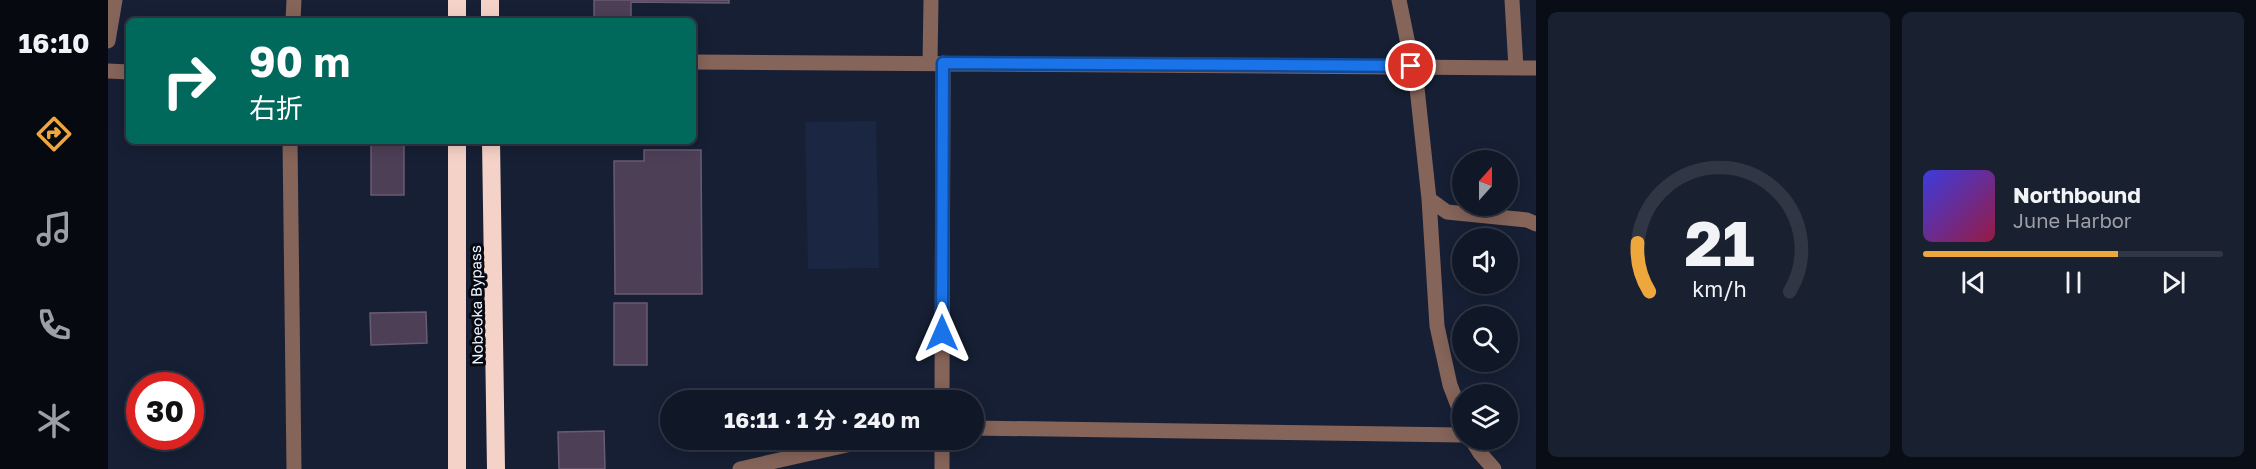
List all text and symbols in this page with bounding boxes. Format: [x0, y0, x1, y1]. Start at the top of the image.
text: 16:10 [18, 27, 90, 59]
text: 90 m [249, 36, 350, 86]
pin [1385, 40, 1436, 91]
icon: right [150, 42, 228, 120]
icon: arrive [1394, 49, 1427, 82]
text: 右折 [249, 92, 303, 124]
icon: directions [33, 113, 75, 155]
north arrow [1452, 150, 1518, 216]
map controls [1452, 150, 1518, 450]
text: Northbound [2013, 181, 2141, 208]
text: 21 [1684, 205, 1754, 280]
icon: music [33, 208, 75, 250]
text: June Harbor [2013, 208, 2132, 232]
button: sound [1452, 228, 1518, 294]
street label: Nobeoka Bypass [466, 245, 486, 365]
icon: previous [1957, 266, 1990, 299]
icon: pause [2057, 266, 2090, 299]
icon: next [2157, 266, 2190, 299]
text: km/h [1692, 276, 1746, 302]
position arrow [910, 301, 974, 365]
icon: phone [33, 304, 75, 346]
button: search [1452, 306, 1518, 372]
speed limit sign: 30 [126, 372, 204, 450]
button: layers [1452, 384, 1518, 450]
icon: climate [33, 400, 75, 442]
text: 16:11 · 1 分 · 240 m [724, 406, 920, 433]

